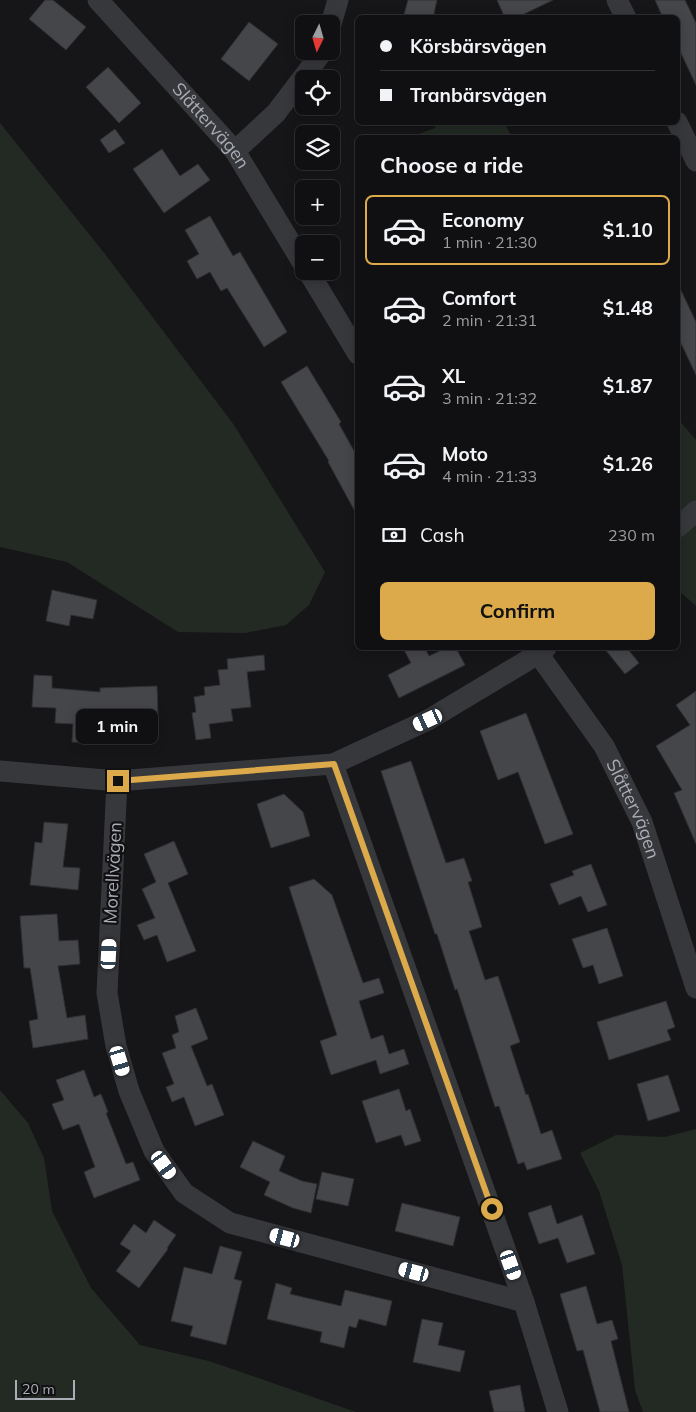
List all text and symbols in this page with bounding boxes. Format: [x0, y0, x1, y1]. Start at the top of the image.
north arrow [295, 15, 340, 60]
map controls [295, 15, 340, 280]
text: Körsbärsvägen [410, 34, 547, 58]
button: locate [295, 70, 340, 115]
street label: Slåttervägen [167, 77, 255, 173]
text: Tranbärsvägen [410, 83, 547, 107]
button: layers [295, 125, 340, 170]
text: Choose a ride [380, 151, 523, 179]
button: + [295, 180, 340, 225]
icon: car [382, 208, 427, 253]
text: Economy [442, 208, 524, 232]
text: $1.10 [603, 218, 653, 242]
text: 1 min · 21:30 [442, 232, 537, 252]
button: − [295, 235, 340, 280]
icon: car [382, 286, 427, 331]
text: Comfort [442, 286, 516, 310]
text: $1.48 [603, 296, 653, 320]
text: 2 min · 21:31 [442, 310, 537, 330]
icon: car [382, 364, 427, 409]
text: XL [442, 364, 465, 388]
text: $1.87 [603, 374, 653, 398]
text: 3 min · 21:32 [442, 388, 537, 408]
icon: car [382, 442, 427, 487]
text: Moto [442, 442, 488, 466]
text: $1.26 [603, 452, 653, 476]
text: 4 min · 21:33 [442, 466, 537, 486]
icon: cash [380, 521, 408, 549]
text: Cash [420, 523, 465, 547]
text: 230 m [608, 525, 655, 545]
button: Confirm [380, 582, 655, 640]
car [411, 707, 444, 733]
callout: 1 min [77, 708, 159, 744]
text: 1 min [96, 716, 138, 736]
street label: Slåttervägen [601, 755, 665, 862]
route end [107, 770, 129, 792]
street label: Morellvägen [98, 821, 127, 925]
car [100, 939, 117, 969]
car [108, 1044, 131, 1078]
car [149, 1148, 178, 1182]
route start [481, 1198, 503, 1220]
car [268, 1227, 301, 1249]
car [498, 1248, 523, 1282]
car [397, 1261, 430, 1283]
scale bar [15, 1377, 75, 1400]
text: 20 m [22, 1380, 55, 1398]

